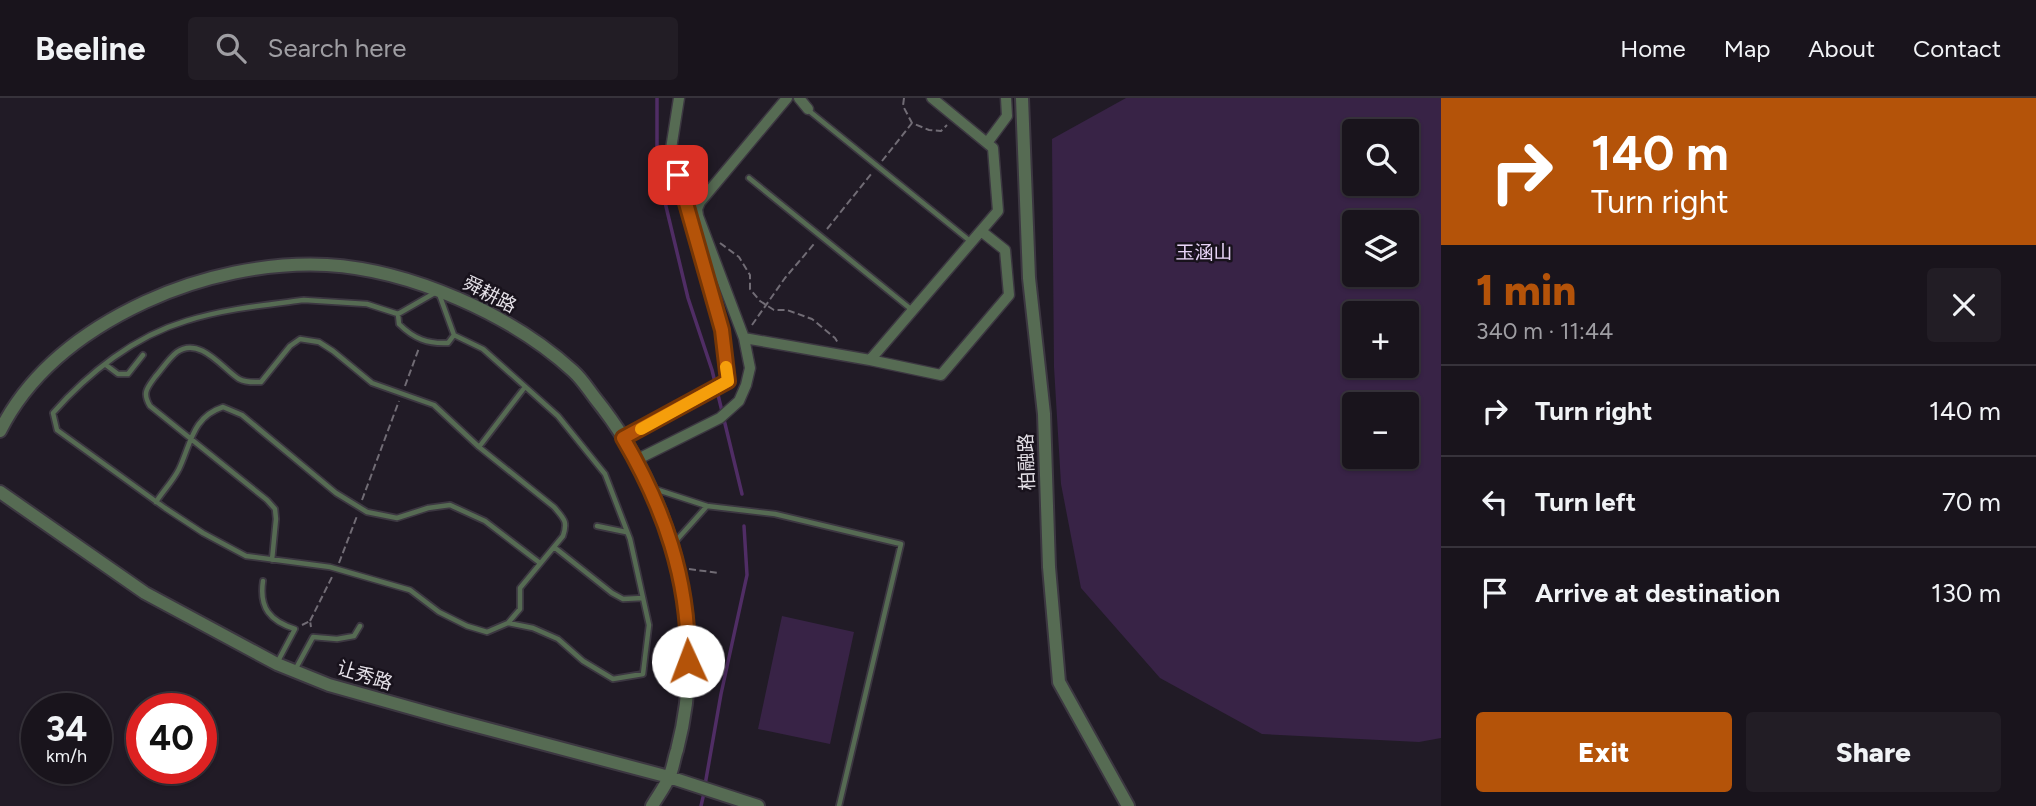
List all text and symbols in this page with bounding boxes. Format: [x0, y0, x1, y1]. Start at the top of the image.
search box [188, 17, 678, 80]
text: Beeline [35, 29, 146, 68]
icon: search [212, 29, 250, 67]
text: Search here [268, 32, 406, 64]
text: Home [1620, 34, 1686, 63]
text: Map [1724, 34, 1770, 63]
text: About [1808, 34, 1875, 63]
text: Contact [1913, 34, 2001, 63]
map controls [1342, 119, 1419, 469]
button: search [1342, 119, 1419, 196]
text: 140 m [1591, 123, 1729, 182]
icon: right [1476, 126, 1567, 217]
pin [648, 145, 708, 205]
icon: arrive [659, 156, 697, 194]
text: Turn right [1591, 183, 1729, 221]
button: layers [1342, 210, 1419, 287]
park label: 玉涵山 [1175, 241, 1233, 264]
text: 1 min [1476, 265, 1576, 316]
button: close [1927, 268, 2001, 342]
street label: 舜耕路 [459, 271, 520, 318]
button: + [1342, 301, 1419, 378]
text: 340 m · 11:44 [1476, 317, 1613, 345]
button: − [1342, 392, 1419, 469]
icon: right [1476, 392, 1514, 430]
text: Turn right [1535, 395, 1652, 427]
text: 140 m [1929, 395, 2001, 427]
street label: 柏融路 [1014, 433, 1039, 491]
icon: left [1476, 483, 1514, 521]
text: Turn left [1535, 486, 1636, 518]
text: 70 m [1942, 486, 2001, 518]
icon: arrive [1476, 574, 1514, 612]
text: Arrive at destination [1535, 577, 1780, 609]
text: 130 m [1931, 577, 2001, 609]
position arrow [651, 624, 725, 698]
street label: 让秀路 [334, 656, 395, 695]
speed limit sign: 40 [126, 693, 217, 784]
text: 34 [46, 708, 87, 750]
button: Exit [1476, 712, 1732, 792]
button: Share [1746, 712, 2001, 792]
text: km/h [46, 745, 87, 767]

